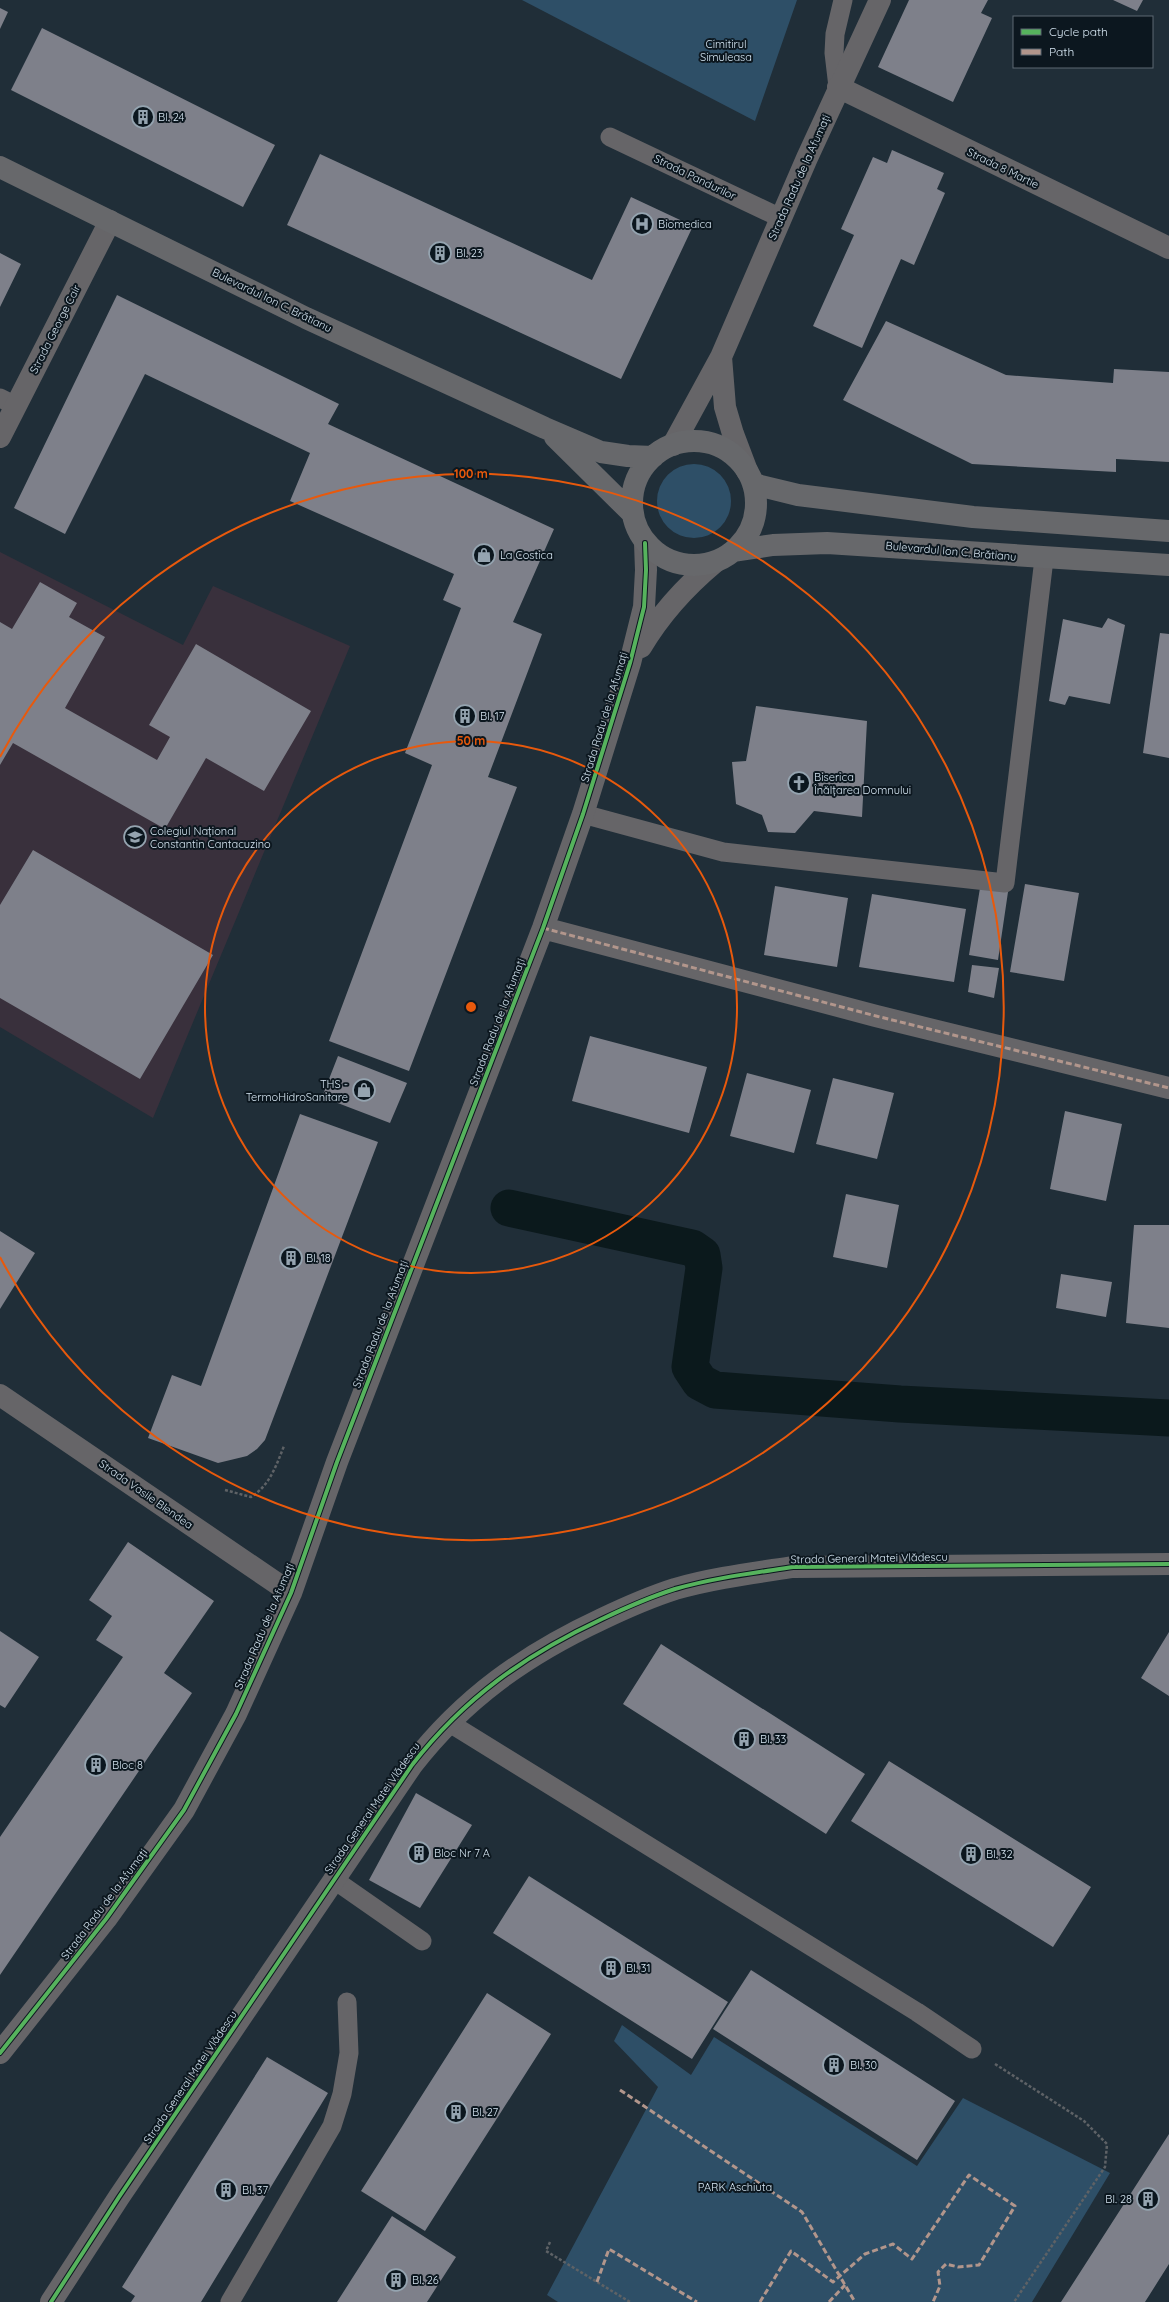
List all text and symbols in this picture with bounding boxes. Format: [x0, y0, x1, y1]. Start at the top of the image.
legend [1013, 16, 1153, 68]
text: Cycle path [1049, 24, 1108, 39]
park label: Cimitirul Simuleasa [700, 37, 752, 64]
text: Path [1049, 44, 1074, 59]
building icon: Bl. 24 [130, 104, 156, 130]
place label: Bl. 24 [158, 110, 185, 124]
street label: Strada Radu de la Afumați [765, 112, 833, 242]
street label: Strada 8 Martie [965, 145, 1041, 191]
street label: Strada Pandurilor [652, 151, 739, 203]
hospital icon: Biomedica [629, 211, 655, 237]
place label: Biomedica [658, 217, 712, 231]
building icon: Bl. 23 [427, 240, 453, 266]
place label: Bl. 23 [456, 246, 483, 260]
street label: Bulevardul Ion C. Brătianu [210, 265, 334, 335]
street label: Strada George Cair [27, 282, 84, 376]
text: 100 m [454, 466, 488, 481]
street label: Bulevardul Ion C. Brătianu [885, 538, 1017, 564]
shop icon: La Costica [471, 542, 497, 568]
place label: La Costica [500, 548, 553, 562]
street label: Strada Radu de la Afumați [578, 650, 630, 784]
building icon: Bl. 17 [452, 703, 478, 729]
place label: Bl. 17 [480, 709, 505, 723]
text: 50 m [457, 733, 485, 748]
church icon: Biserica Înălțarea Domnului [786, 770, 812, 796]
place label: Biserica Înălțarea Domnului [814, 770, 911, 797]
school or university icon: Colegiul Național Constantin Cantacuzino [122, 824, 148, 850]
place label: Colegiul Național Constantin Cantacuzino [150, 824, 271, 851]
street label: Strada Radu de la Afumați [466, 956, 528, 1088]
centre of rings [464, 1000, 478, 1014]
place label: THS - TermoHidroSanitare [246, 1077, 348, 1104]
shop icon: THS - TermoHidroSanitare [351, 1077, 377, 1103]
building icon: Bl. 18 [278, 1245, 304, 1271]
place label: Bl. 18 [306, 1251, 331, 1265]
street label: Strada Radu de la Afumați [349, 1258, 411, 1390]
street label: Strada Vasile Blendea [96, 1456, 196, 1532]
street label: Strada General Matei Vlădescu [790, 1550, 948, 1566]
street label: Strada Radu de la Afumați [231, 1561, 297, 1691]
building icon: Bl. 33 [731, 1726, 757, 1752]
place label: Bl. 33 [760, 1732, 786, 1746]
street label: Strada General Matei Vlădescu [321, 1740, 423, 1876]
building icon: Bloc 8 [83, 1752, 109, 1778]
place label: Bloc 8 [112, 1758, 143, 1772]
building icon: Bloc Nr 7 A [406, 1840, 432, 1866]
building icon: Bl. 32 [958, 1841, 984, 1867]
street label: Strada Radu de la Afumați [58, 1846, 150, 1962]
place label: Bloc Nr 7 A [434, 1846, 490, 1860]
place label: Bl. 32 [986, 1847, 1013, 1861]
building icon: Bl. 31 [598, 1955, 624, 1981]
place label: Bl. 31 [626, 1961, 651, 1975]
street label: Strada General Matei Vlădescu [140, 2008, 240, 2146]
building icon: Bl. 30 [821, 2052, 847, 2078]
place label: Bl. 30 [850, 2058, 877, 2072]
building icon: Bl. 27 [443, 2099, 469, 2125]
place label: Bl. 27 [472, 2105, 499, 2119]
building icon: Bl. 37 [213, 2177, 239, 2203]
park label: PARK Aschiuta [698, 2180, 772, 2194]
place label: Bl. 37 [242, 2183, 268, 2197]
building icon: Bl. 28 [1135, 2186, 1161, 2212]
place label: Bl. 28 [1105, 2192, 1132, 2206]
building icon: Bl. 26 [383, 2267, 409, 2293]
place label: Bl. 26 [412, 2273, 439, 2287]

